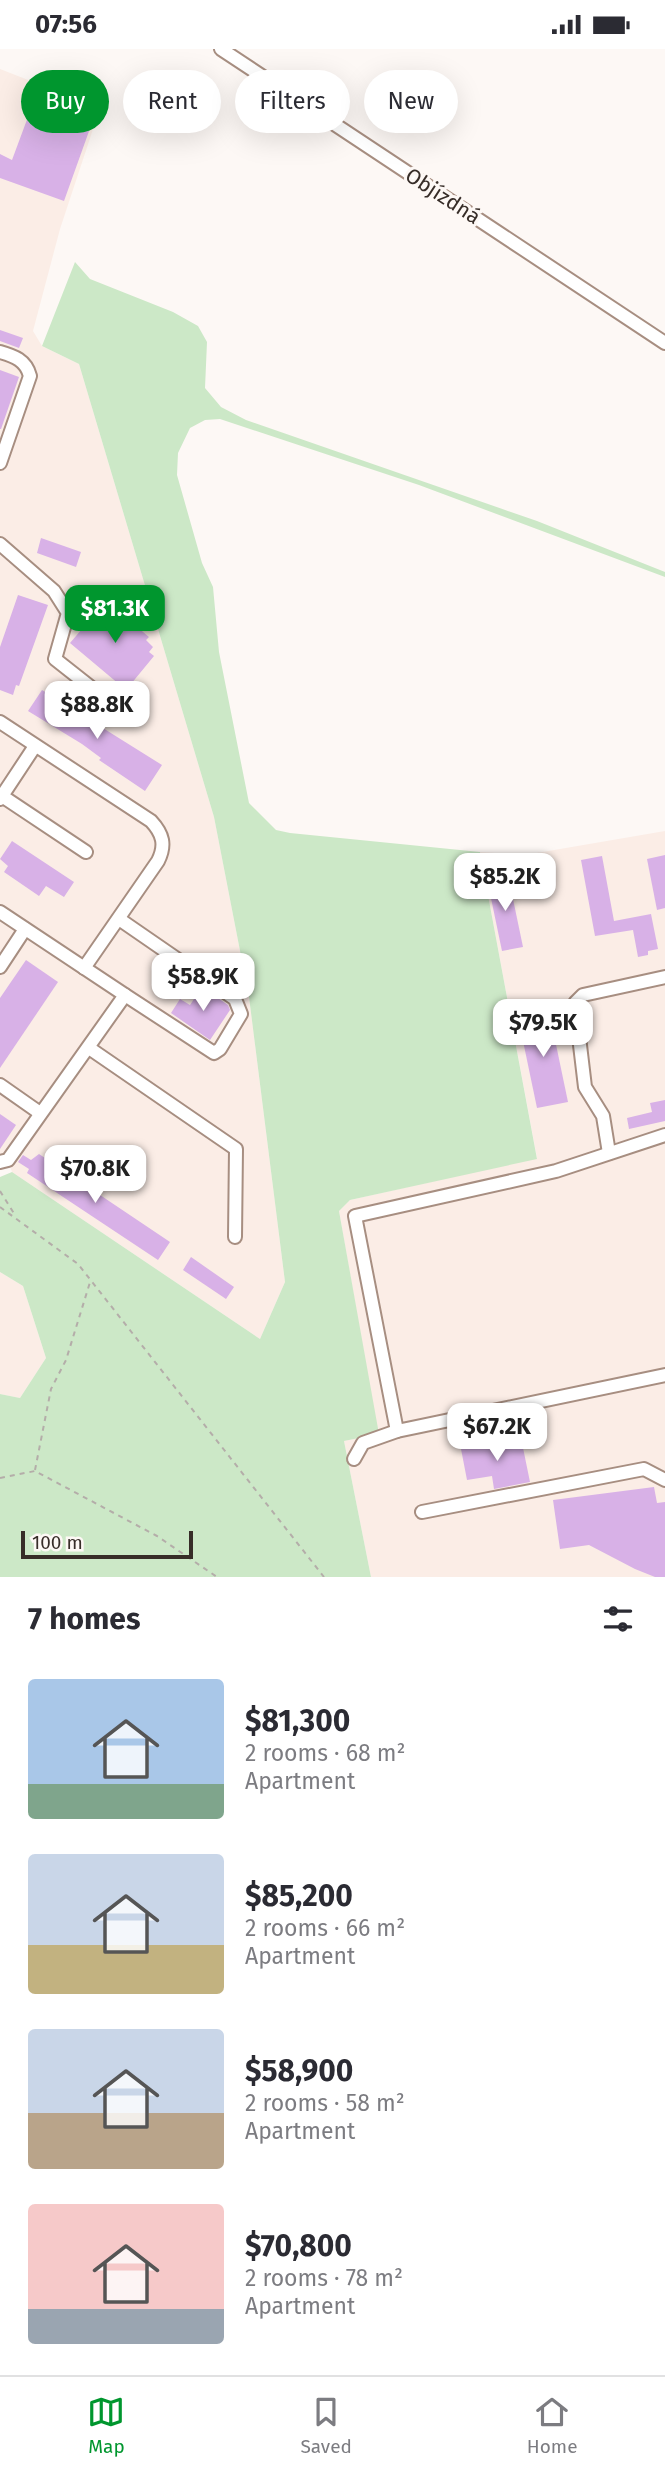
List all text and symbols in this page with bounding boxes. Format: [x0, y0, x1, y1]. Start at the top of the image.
text: 07:56 [35, 9, 97, 40]
chip: Buy [21, 70, 109, 133]
chip: Rent [123, 70, 221, 133]
chip: Filters [235, 70, 350, 133]
chip: New [364, 70, 458, 133]
street label: Objízdná [401, 162, 485, 230]
pin: $81.3K [58, 585, 172, 645]
text: $81.3K [81, 594, 149, 622]
pin: $88.8K [40, 681, 154, 741]
text: $88.8K [61, 690, 133, 718]
pin: $85.2K [448, 853, 562, 913]
text: $85.2K [470, 862, 540, 890]
pin: $58.9K [146, 953, 260, 1013]
text: $58.9K [168, 962, 238, 990]
pin: $79.5K [486, 999, 600, 1059]
text: $79.5K [509, 1008, 577, 1036]
pin: $70.8K [38, 1145, 152, 1205]
text: $70.8K [60, 1154, 130, 1182]
pin: $67.2K [440, 1403, 554, 1463]
text: $67.2K [463, 1412, 531, 1440]
scale bar [21, 1528, 192, 1560]
text: 100 m [32, 1531, 83, 1554]
icon: filters [599, 1600, 637, 1638]
text: 7 homes [28, 1601, 140, 1637]
text: $81,300 [245, 1703, 350, 1739]
icon: home [84, 1707, 168, 1791]
text: 2 rooms · 68 m² [245, 1739, 406, 1767]
text: Apartment [245, 1767, 355, 1795]
text: $85,200 [245, 1878, 353, 1914]
icon: home [84, 1882, 168, 1966]
text: 2 rooms · 66 m² [245, 1914, 405, 1942]
text: Apartment [245, 1942, 355, 1970]
text: $58,900 [245, 2053, 353, 2089]
icon: home [84, 2057, 168, 2141]
text: 2 rooms · 58 m² [245, 2089, 405, 2117]
text: Apartment [245, 2117, 355, 2145]
text: $70,800 [245, 2228, 352, 2264]
icon: home [84, 2232, 168, 2316]
text: 2 rooms · 78 m² [245, 2264, 403, 2292]
text: Apartment [245, 2292, 355, 2320]
tab: Map [87, 2393, 125, 2458]
tab: Saved [300, 2393, 352, 2458]
tab: Home [527, 2393, 577, 2458]

